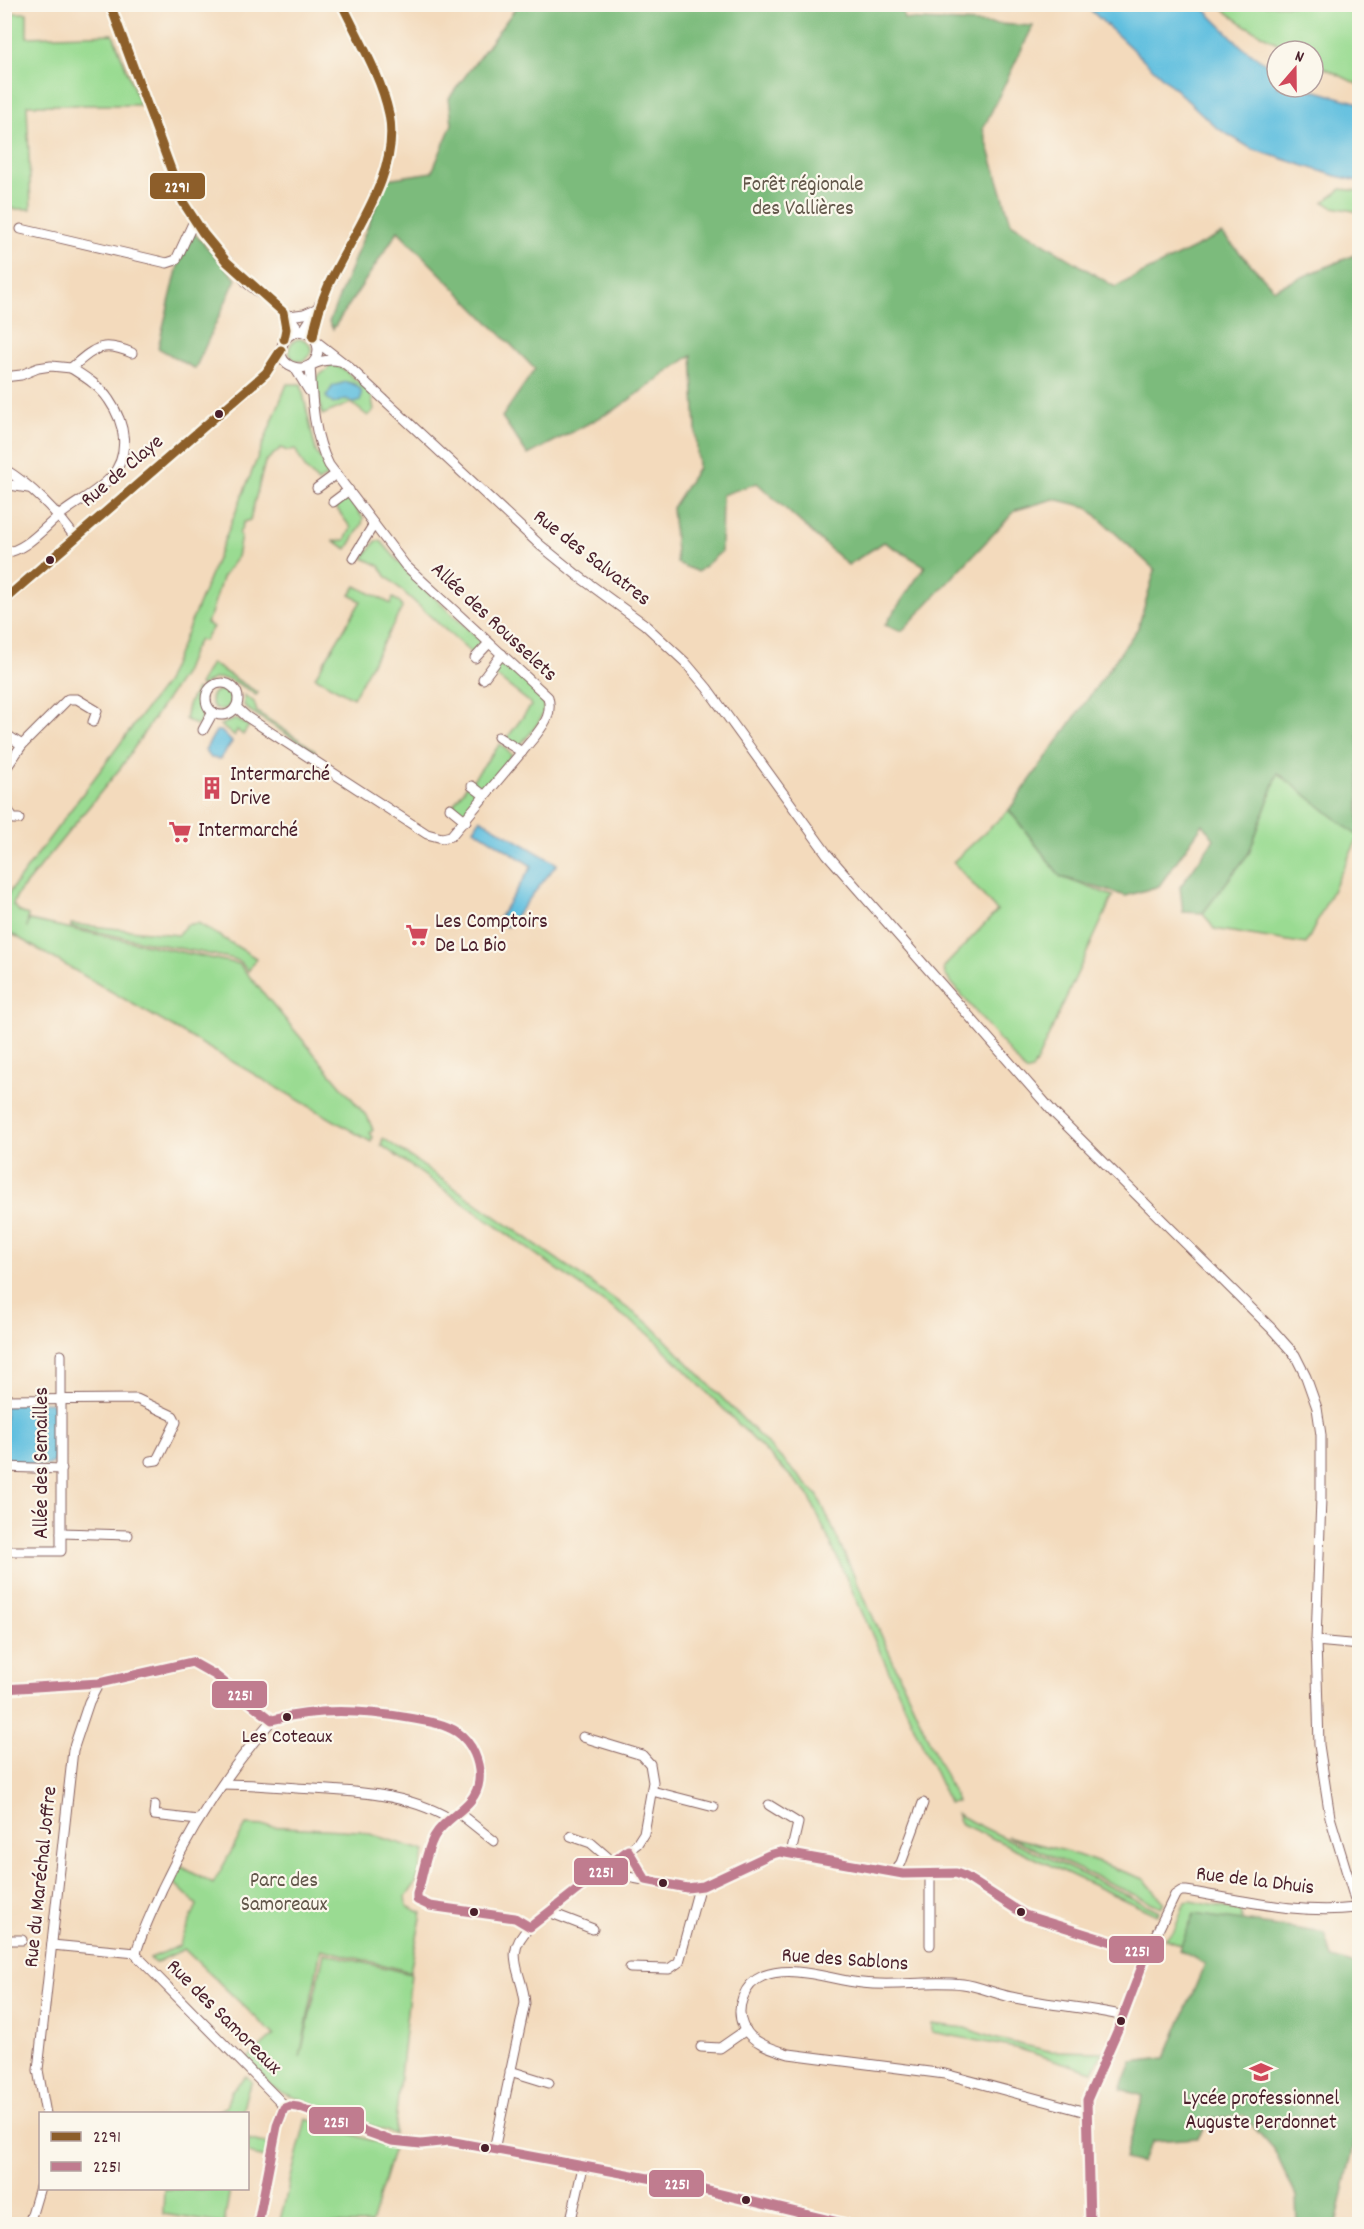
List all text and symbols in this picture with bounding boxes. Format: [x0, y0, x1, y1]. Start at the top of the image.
north arrow [1265, 39, 1325, 99]
text: N [1292, 45, 1307, 69]
park label: Forêt régionale des Vallières [742, 171, 864, 225]
line badge: 2291 [149, 172, 206, 200]
text: 2291 [165, 177, 189, 200]
unlabelled marker [213, 408, 225, 420]
street label: Rue de Claye [75, 428, 171, 516]
street label: Rue des Salvatres [526, 503, 656, 615]
unlabelled marker [44, 554, 56, 566]
street label: Allée des Rousselets [423, 556, 563, 690]
place label: Intermarché Drive [230, 761, 330, 815]
building icon: Intermarché Drive [199, 775, 225, 801]
place label: Intermarché [198, 817, 298, 847]
supermarket icon: Intermarché [167, 819, 193, 845]
place label: Les Comptoirs De La Bio [435, 908, 548, 962]
supermarket icon: Les Comptoirs De La Bio [404, 922, 430, 948]
street label: Allée des Semailles [28, 1387, 58, 1539]
line badge: 2251 [211, 1680, 268, 1709]
text: 2251 [228, 1685, 252, 1708]
marker: Les Coteaux [281, 1711, 293, 1723]
place label: Les Coteaux [242, 1724, 333, 1752]
street label: Rue du Maréchal Joffre [18, 1785, 66, 1969]
line badge: 2251 [573, 1857, 629, 1886]
street label: Rue de la Dhuis [1194, 1860, 1316, 1904]
text: 2251 [589, 1862, 613, 1885]
park label: Parc des Samoreaux [241, 1867, 328, 1921]
unlabelled marker [657, 1877, 669, 1889]
unlabelled marker [468, 1906, 480, 1918]
unlabelled marker [1015, 1906, 1027, 1918]
line badge: 2251 [1108, 1935, 1165, 1964]
text: 2251 [1125, 1941, 1149, 1964]
street label: Rue des Sablons [781, 1942, 909, 1980]
street label: Rue des Samoreaux [158, 1953, 288, 2083]
unlabelled marker [1115, 2015, 1127, 2027]
school or university icon: Lycée professionnel Auguste Perdonnet [1248, 2059, 1274, 2085]
place label: Lycée professionnel Auguste Perdonnet [1183, 2085, 1339, 2139]
line badge: 2251 [308, 2106, 365, 2135]
legend [39, 2112, 249, 2190]
text: 2251 [324, 2112, 348, 2135]
text: 2291 [93, 2126, 121, 2151]
unlabelled marker [479, 2142, 491, 2154]
text: 2251 [93, 2156, 121, 2181]
line badge: 2251 [648, 2169, 705, 2198]
text: 2251 [665, 2174, 689, 2197]
unlabelled marker [740, 2194, 752, 2206]

